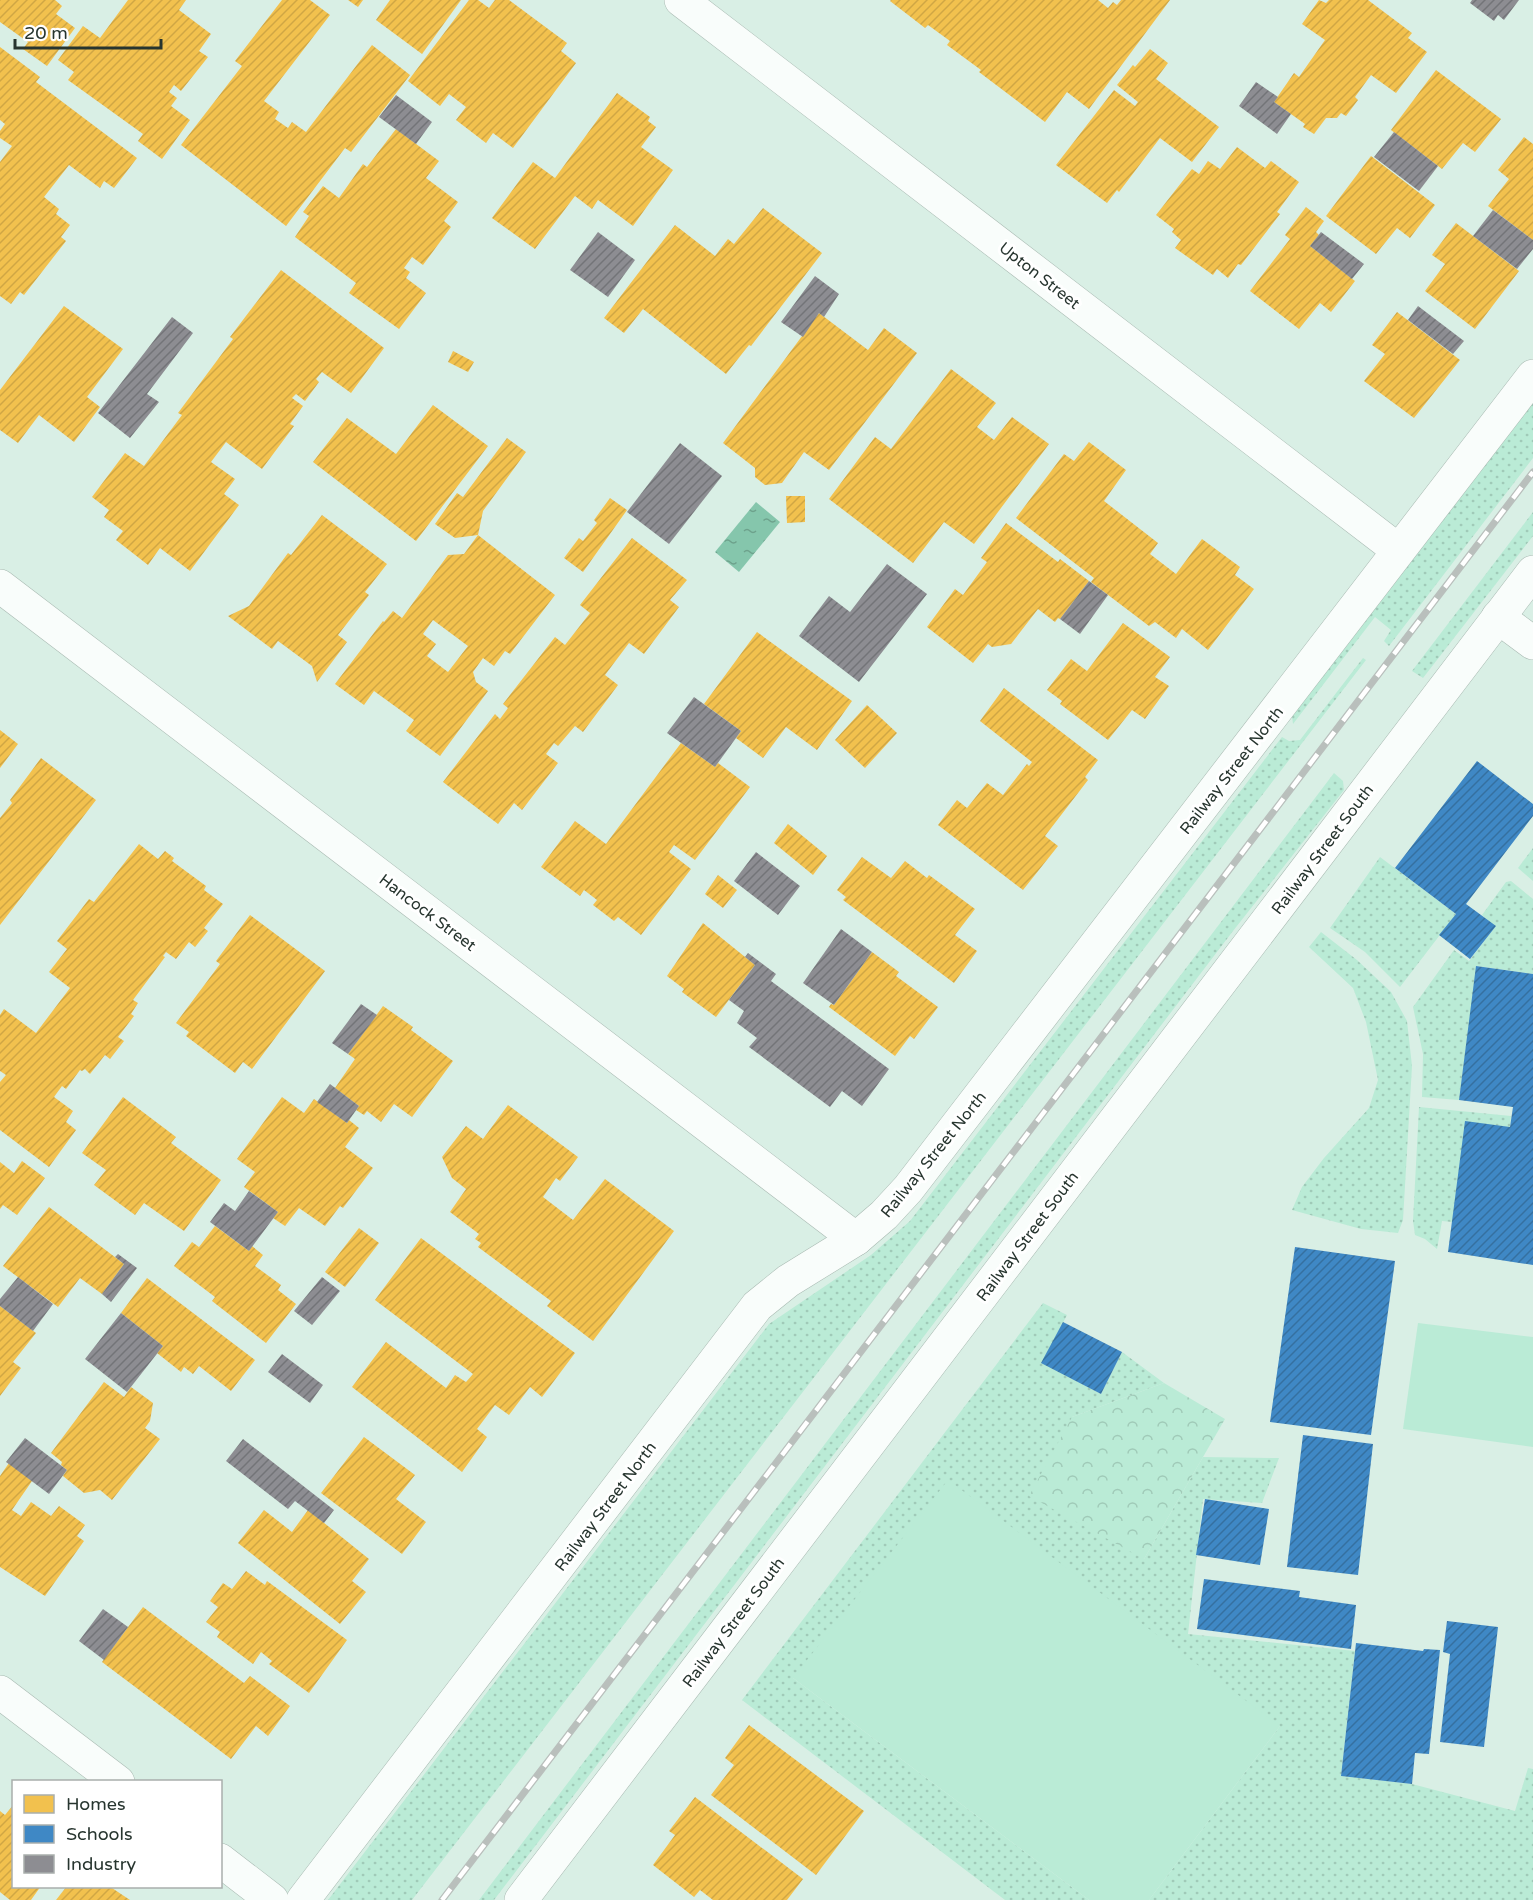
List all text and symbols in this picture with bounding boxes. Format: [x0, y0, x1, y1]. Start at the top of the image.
scale bar [15, 12, 160, 50]
text: 20 m [24, 22, 68, 44]
street label: Upton Street [995, 238, 1084, 314]
street label: Railway Street North [1176, 703, 1288, 839]
street label: Railway Street South [1267, 781, 1378, 919]
street label: Hancock Street [375, 870, 480, 956]
street label: Railway Street North [877, 1087, 991, 1222]
street label: Railway Street South [972, 1168, 1083, 1306]
street label: Railway Street North [551, 1438, 661, 1575]
street label: Railway Street South [678, 1554, 789, 1692]
legend [12, 1780, 222, 1888]
text: Homes [66, 1793, 126, 1815]
text: Schools [66, 1823, 133, 1845]
text: Industry [66, 1853, 137, 1875]

